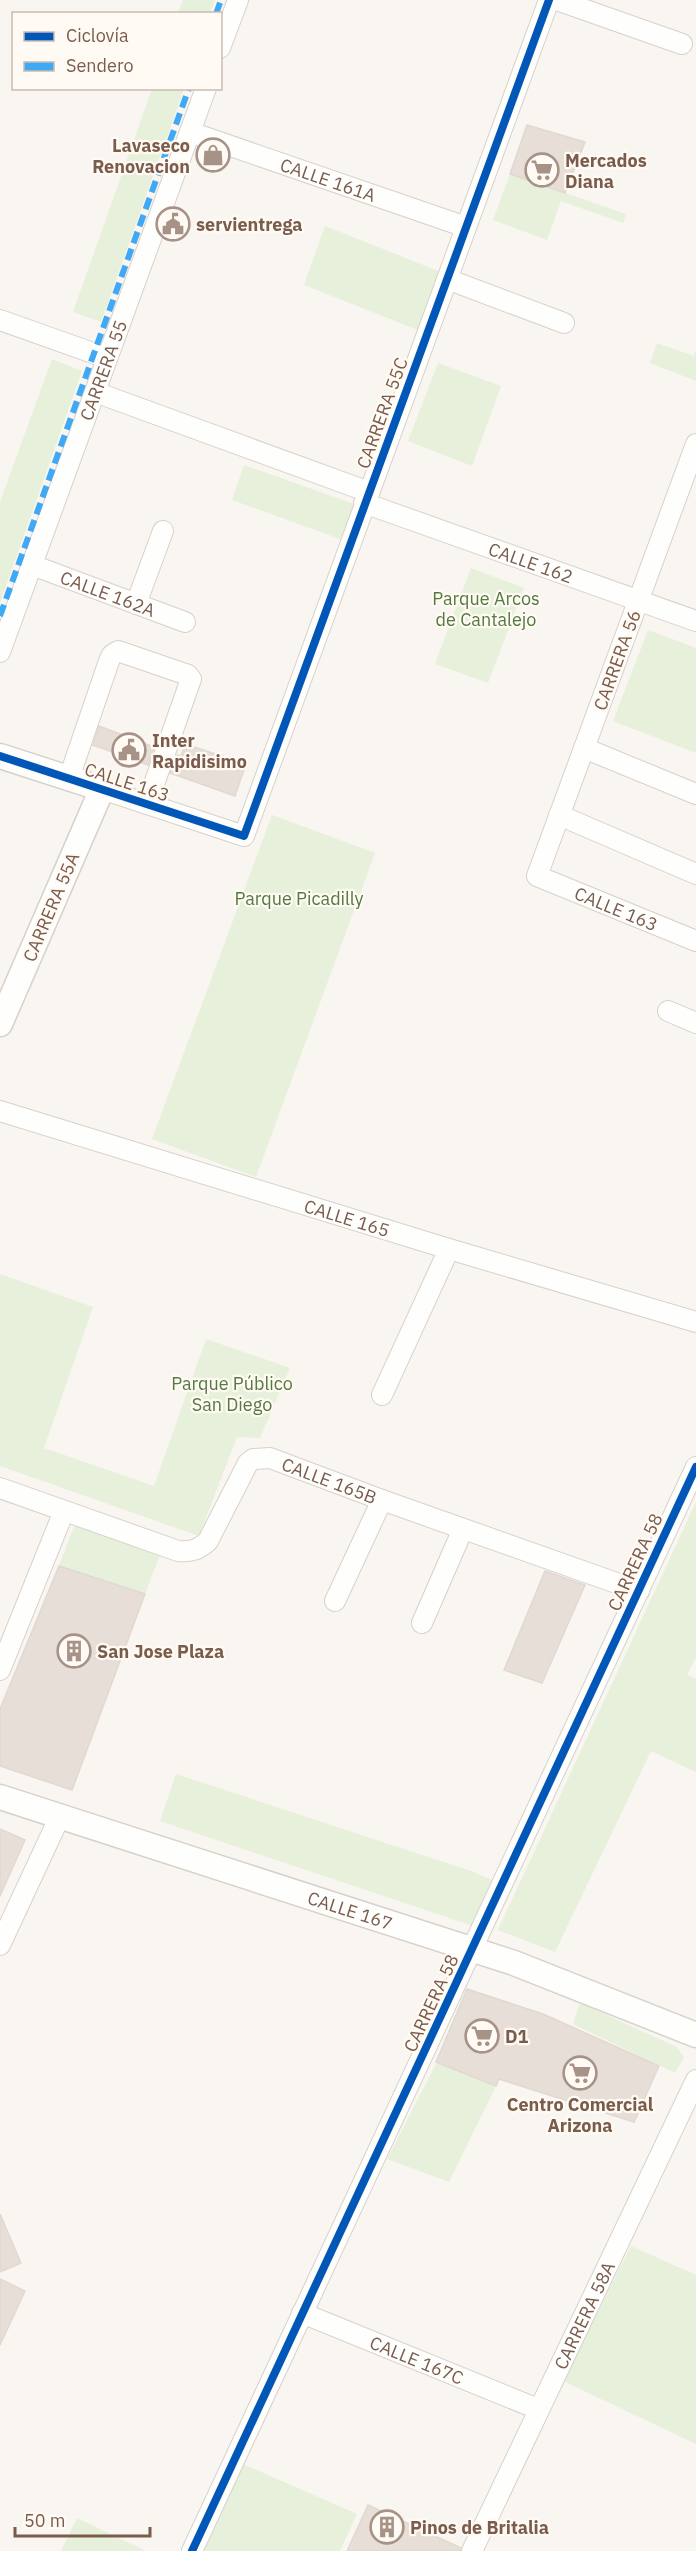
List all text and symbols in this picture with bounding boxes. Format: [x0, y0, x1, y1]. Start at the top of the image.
legend [12, 12, 222, 90]
text: Ciclovía [66, 24, 129, 47]
text: Sendero [66, 54, 133, 77]
place label: Lavaseco Renovacion [92, 134, 190, 178]
shop icon: Lavaseco Renovacion [195, 137, 231, 173]
place label: Mercados Diana [565, 149, 647, 193]
street label: CALLE 161A [277, 152, 379, 207]
supermarket icon: Mercados Diana [524, 152, 560, 188]
public building icon: servientrega [155, 206, 191, 242]
place label: servientrega [196, 213, 303, 236]
street label: CARRERA 55 [74, 317, 132, 424]
street label: CARRERA 55C [351, 354, 413, 472]
street label: CALLE 162 [485, 537, 576, 588]
street label: CALLE 162A [57, 565, 159, 622]
park label: Parque Arcos de Cantalejo [432, 587, 540, 631]
street label: CARRERA 56 [588, 607, 646, 713]
place label: Inter Rapidisimo [152, 729, 247, 773]
public building icon: Inter Rapidisimo [111, 732, 147, 768]
street label: CALLE 163 [82, 757, 172, 807]
street label: CARRERA 55A [18, 848, 85, 965]
street label: CALLE 163 [571, 881, 661, 936]
park label: Parque Picadilly [234, 887, 364, 910]
street label: CALLE 165 [302, 1194, 392, 1242]
park label: Parque Público San Diego [171, 1372, 293, 1416]
street label: CALLE 165B [279, 1452, 380, 1509]
street label: CARRERA 58 [602, 1509, 668, 1615]
building icon: San Jose Plaza [56, 1633, 92, 1669]
place label: San Jose Plaza [97, 1640, 224, 1663]
street label: CALLE 167 [305, 1886, 396, 1935]
street label: CARRERA 58 [398, 1950, 464, 2056]
supermarket icon: D1 [464, 2018, 500, 2054]
place label: D1 [505, 2025, 529, 2048]
supermarket icon: Centro Comercial Arizona [562, 2055, 598, 2091]
place label: Centro Comercial Arizona [507, 2093, 654, 2137]
street label: CARRERA 58A [549, 2257, 620, 2373]
street label: CALLE 167C [367, 2330, 467, 2389]
scale bar [15, 2500, 150, 2538]
text: 50 m [24, 2509, 66, 2532]
building icon: Pinos de Britalia [369, 2509, 405, 2545]
place label: Pinos de Britalia [410, 2516, 549, 2539]

